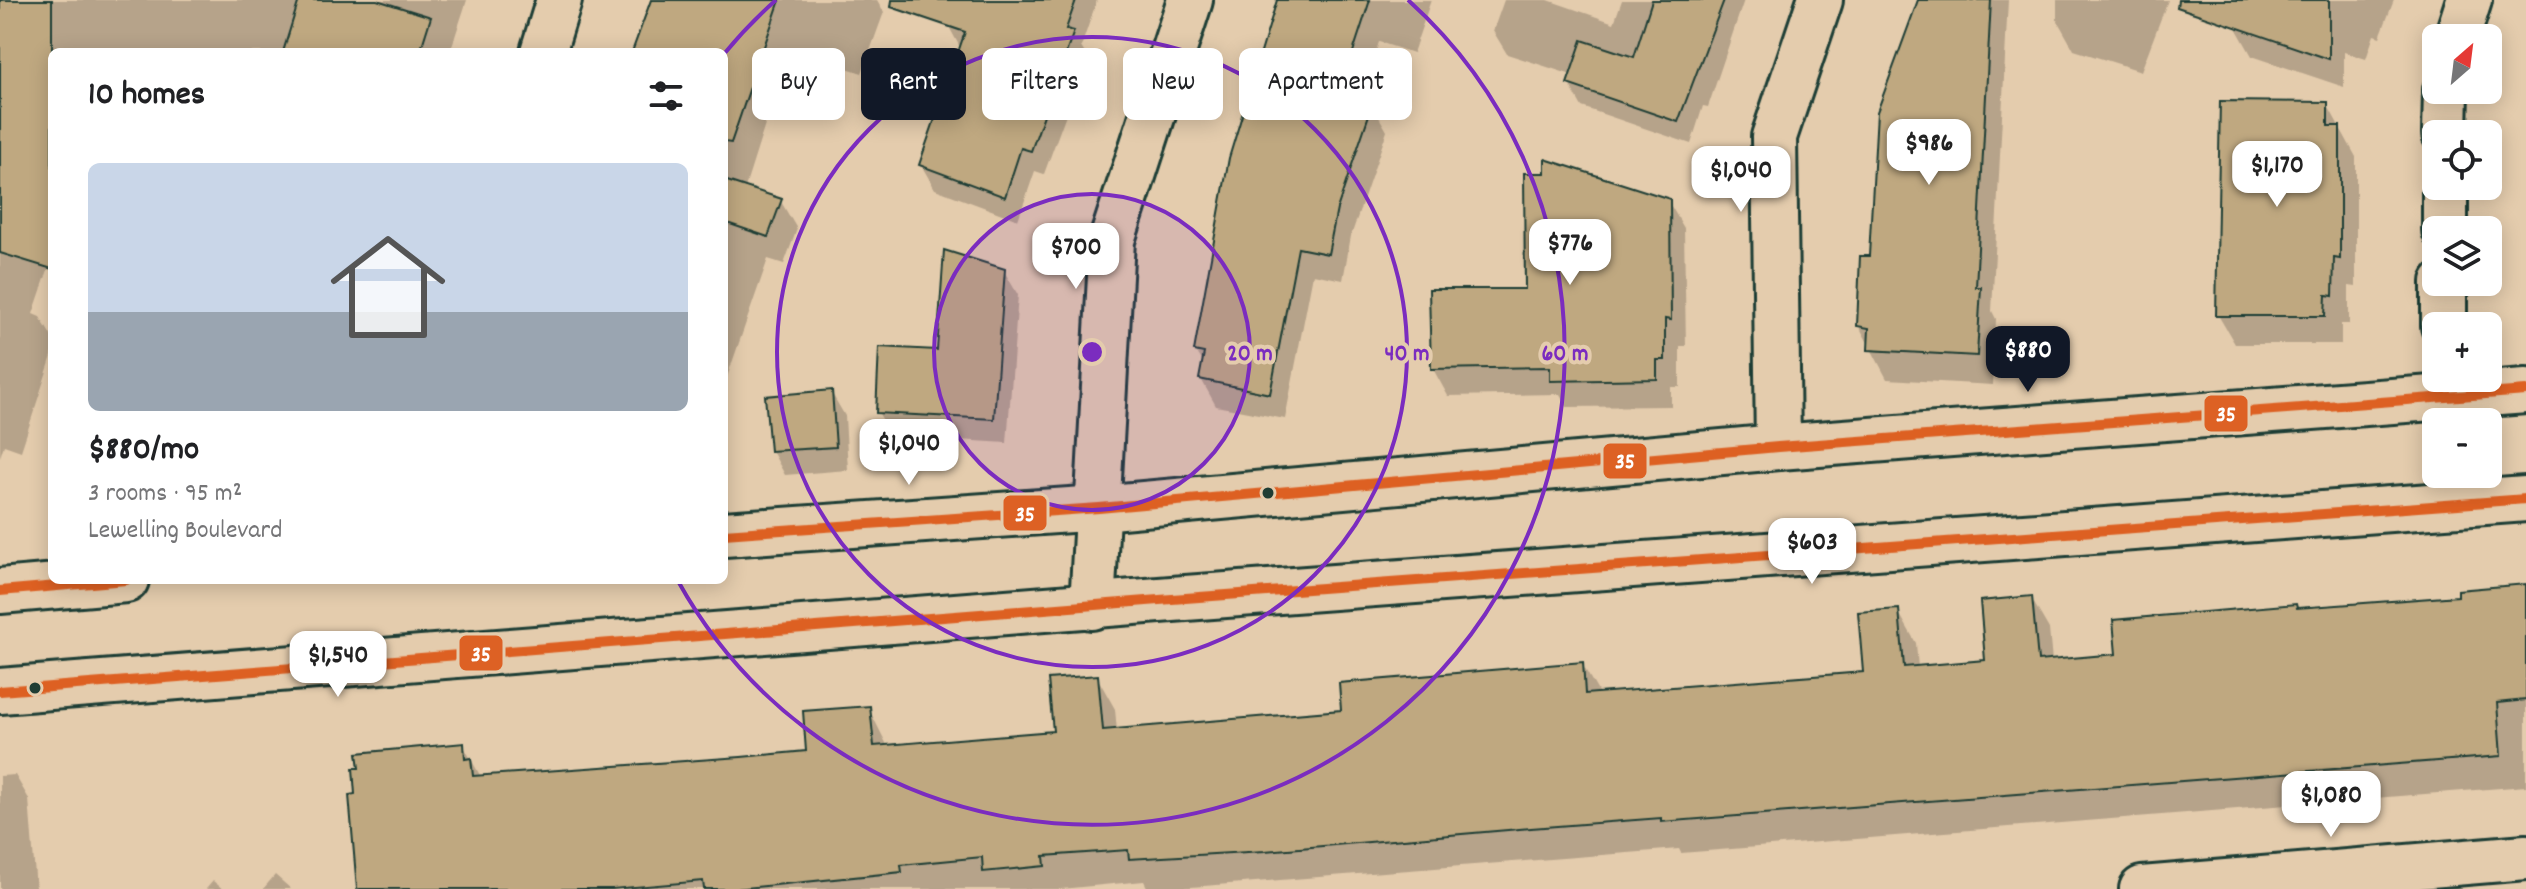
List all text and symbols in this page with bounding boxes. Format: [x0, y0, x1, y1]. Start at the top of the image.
north arrow [2422, 24, 2502, 104]
map controls [2422, 24, 2502, 488]
chip: Buy [752, 48, 845, 120]
chip: Rent [861, 48, 966, 120]
chip: Filters [982, 48, 1107, 120]
chip: New [1123, 48, 1223, 120]
chip: Apartment [1239, 48, 1412, 120]
text: 10 homes [88, 72, 205, 121]
icon: filters [644, 74, 688, 118]
pin: $986 [1882, 119, 1976, 187]
button: locate [2422, 120, 2502, 200]
text: $986 [1905, 126, 1953, 163]
pin: $1,170 [2212, 141, 2342, 209]
pin: $1,040 [1676, 146, 1806, 214]
text: $1,170 [2250, 148, 2304, 185]
text: $1,040 [1710, 153, 1772, 190]
icon: home [316, 215, 460, 359]
button: layers [2422, 216, 2502, 296]
pin: $776 [1523, 219, 1617, 287]
pin: $700 [1029, 223, 1123, 291]
text: $776 [1547, 226, 1593, 263]
text: $700 [1050, 230, 1102, 267]
button: + [2422, 312, 2502, 392]
pin: $880 [1981, 326, 2075, 394]
text: $880 [2004, 333, 2052, 370]
centre of rings [1078, 338, 1106, 366]
text: 20 m [1227, 338, 1273, 372]
text: 40 m [1384, 338, 1430, 372]
text: 60 m [1542, 338, 1588, 372]
line badge: 35 [2203, 394, 2249, 433]
text: 35 [2216, 401, 2236, 432]
button: − [2422, 408, 2502, 488]
pin: $1,040 [844, 419, 974, 487]
text: $1,040 [878, 426, 940, 463]
text: $880/mo [88, 427, 199, 476]
line badge: 35 [1602, 442, 1648, 480]
text: 35 [1615, 448, 1635, 479]
text: 3 rooms · 95 m² [88, 476, 242, 513]
unlabelled marker [1260, 485, 1276, 501]
line badge: 35 [1002, 494, 1048, 532]
text: 35 [1015, 501, 1035, 532]
text: Lewelling Boulevard [88, 513, 282, 550]
pin: $603 [1765, 518, 1859, 586]
text: $603 [1786, 525, 1838, 562]
pin: $1,540 [273, 631, 403, 699]
line badge: 35 [458, 634, 504, 672]
text: $1,540 [308, 638, 368, 675]
text: 35 [471, 641, 491, 672]
unlabelled marker [27, 680, 43, 696]
pin: $1,080 [2266, 771, 2396, 839]
text: $1,080 [2300, 778, 2362, 815]

